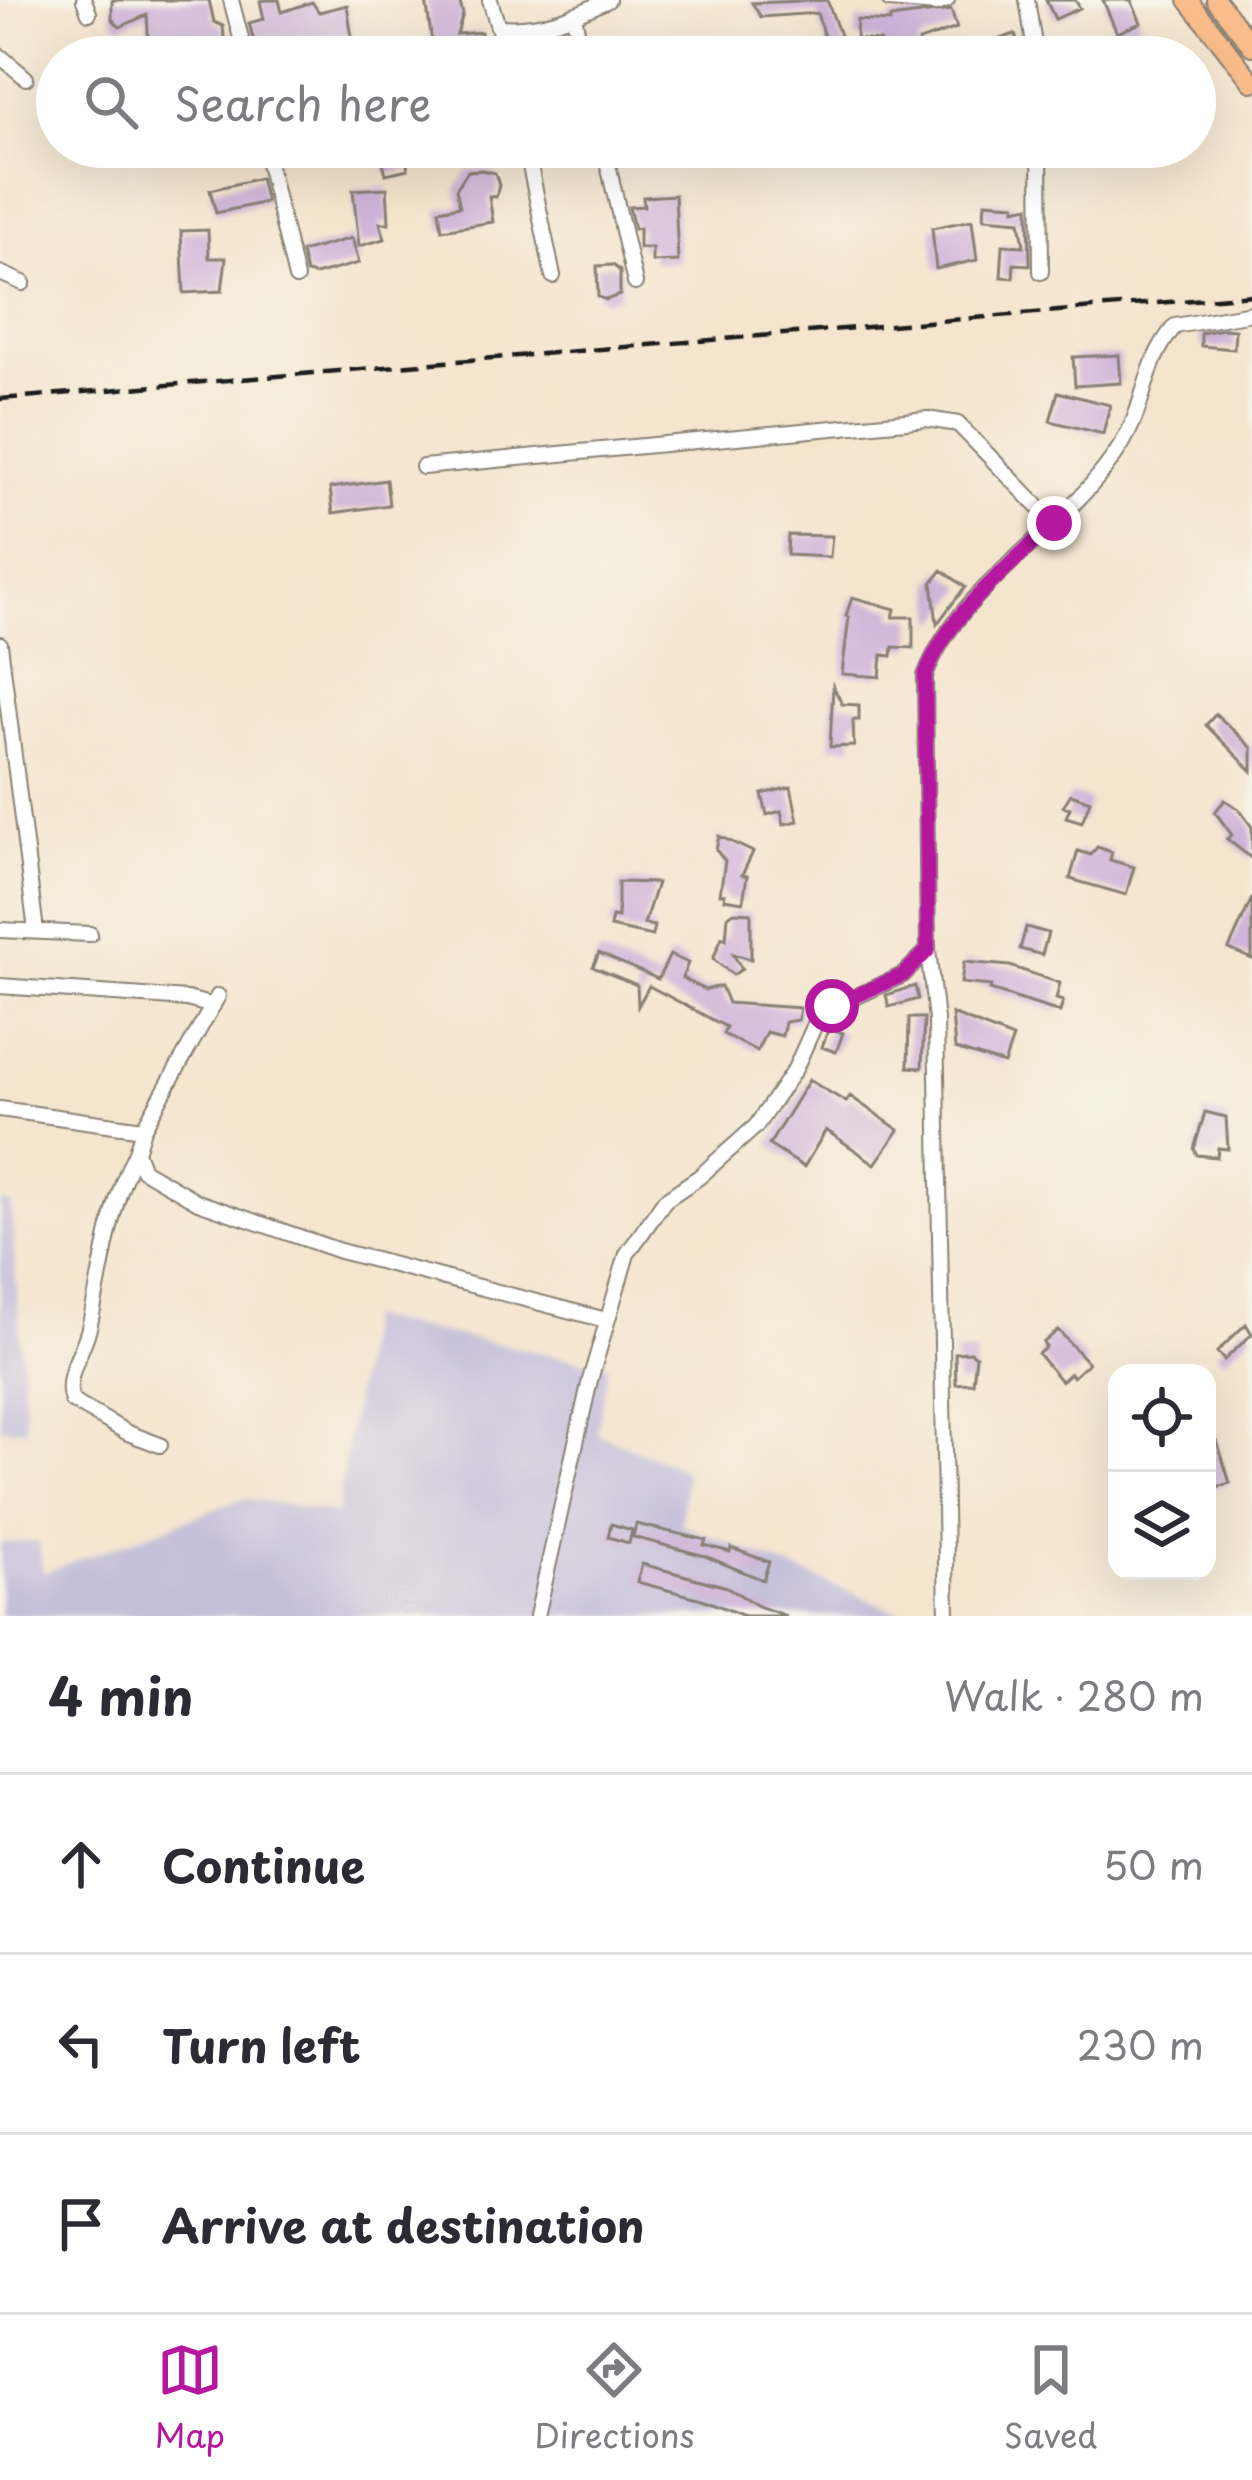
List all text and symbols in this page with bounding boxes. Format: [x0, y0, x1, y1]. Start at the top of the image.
search box [36, 36, 1216, 168]
text: Search here [174, 68, 431, 136]
icon: search [78, 69, 144, 135]
route end [1027, 496, 1081, 550]
route start [805, 979, 859, 1033]
map controls [1108, 1364, 1216, 1580]
button: locate [1108, 1364, 1216, 1472]
button: layers [1108, 1472, 1216, 1580]
text: 4 min [48, 1656, 193, 1733]
text: Walk · 280 m [944, 1665, 1204, 1724]
text: Continue [162, 1830, 365, 1898]
icon: ahead [48, 1831, 114, 1897]
text: 50 m [1103, 1834, 1204, 1893]
text: Turn left [162, 2010, 361, 2078]
icon: left [48, 2011, 114, 2077]
text: 230 m [1077, 2014, 1204, 2073]
text: Arrive at destination [162, 2190, 645, 2258]
icon: arrive [48, 2191, 114, 2257]
tab: Map [155, 2337, 225, 2459]
tab: Directions [534, 2337, 695, 2459]
tab: Saved [1004, 2337, 1097, 2459]

